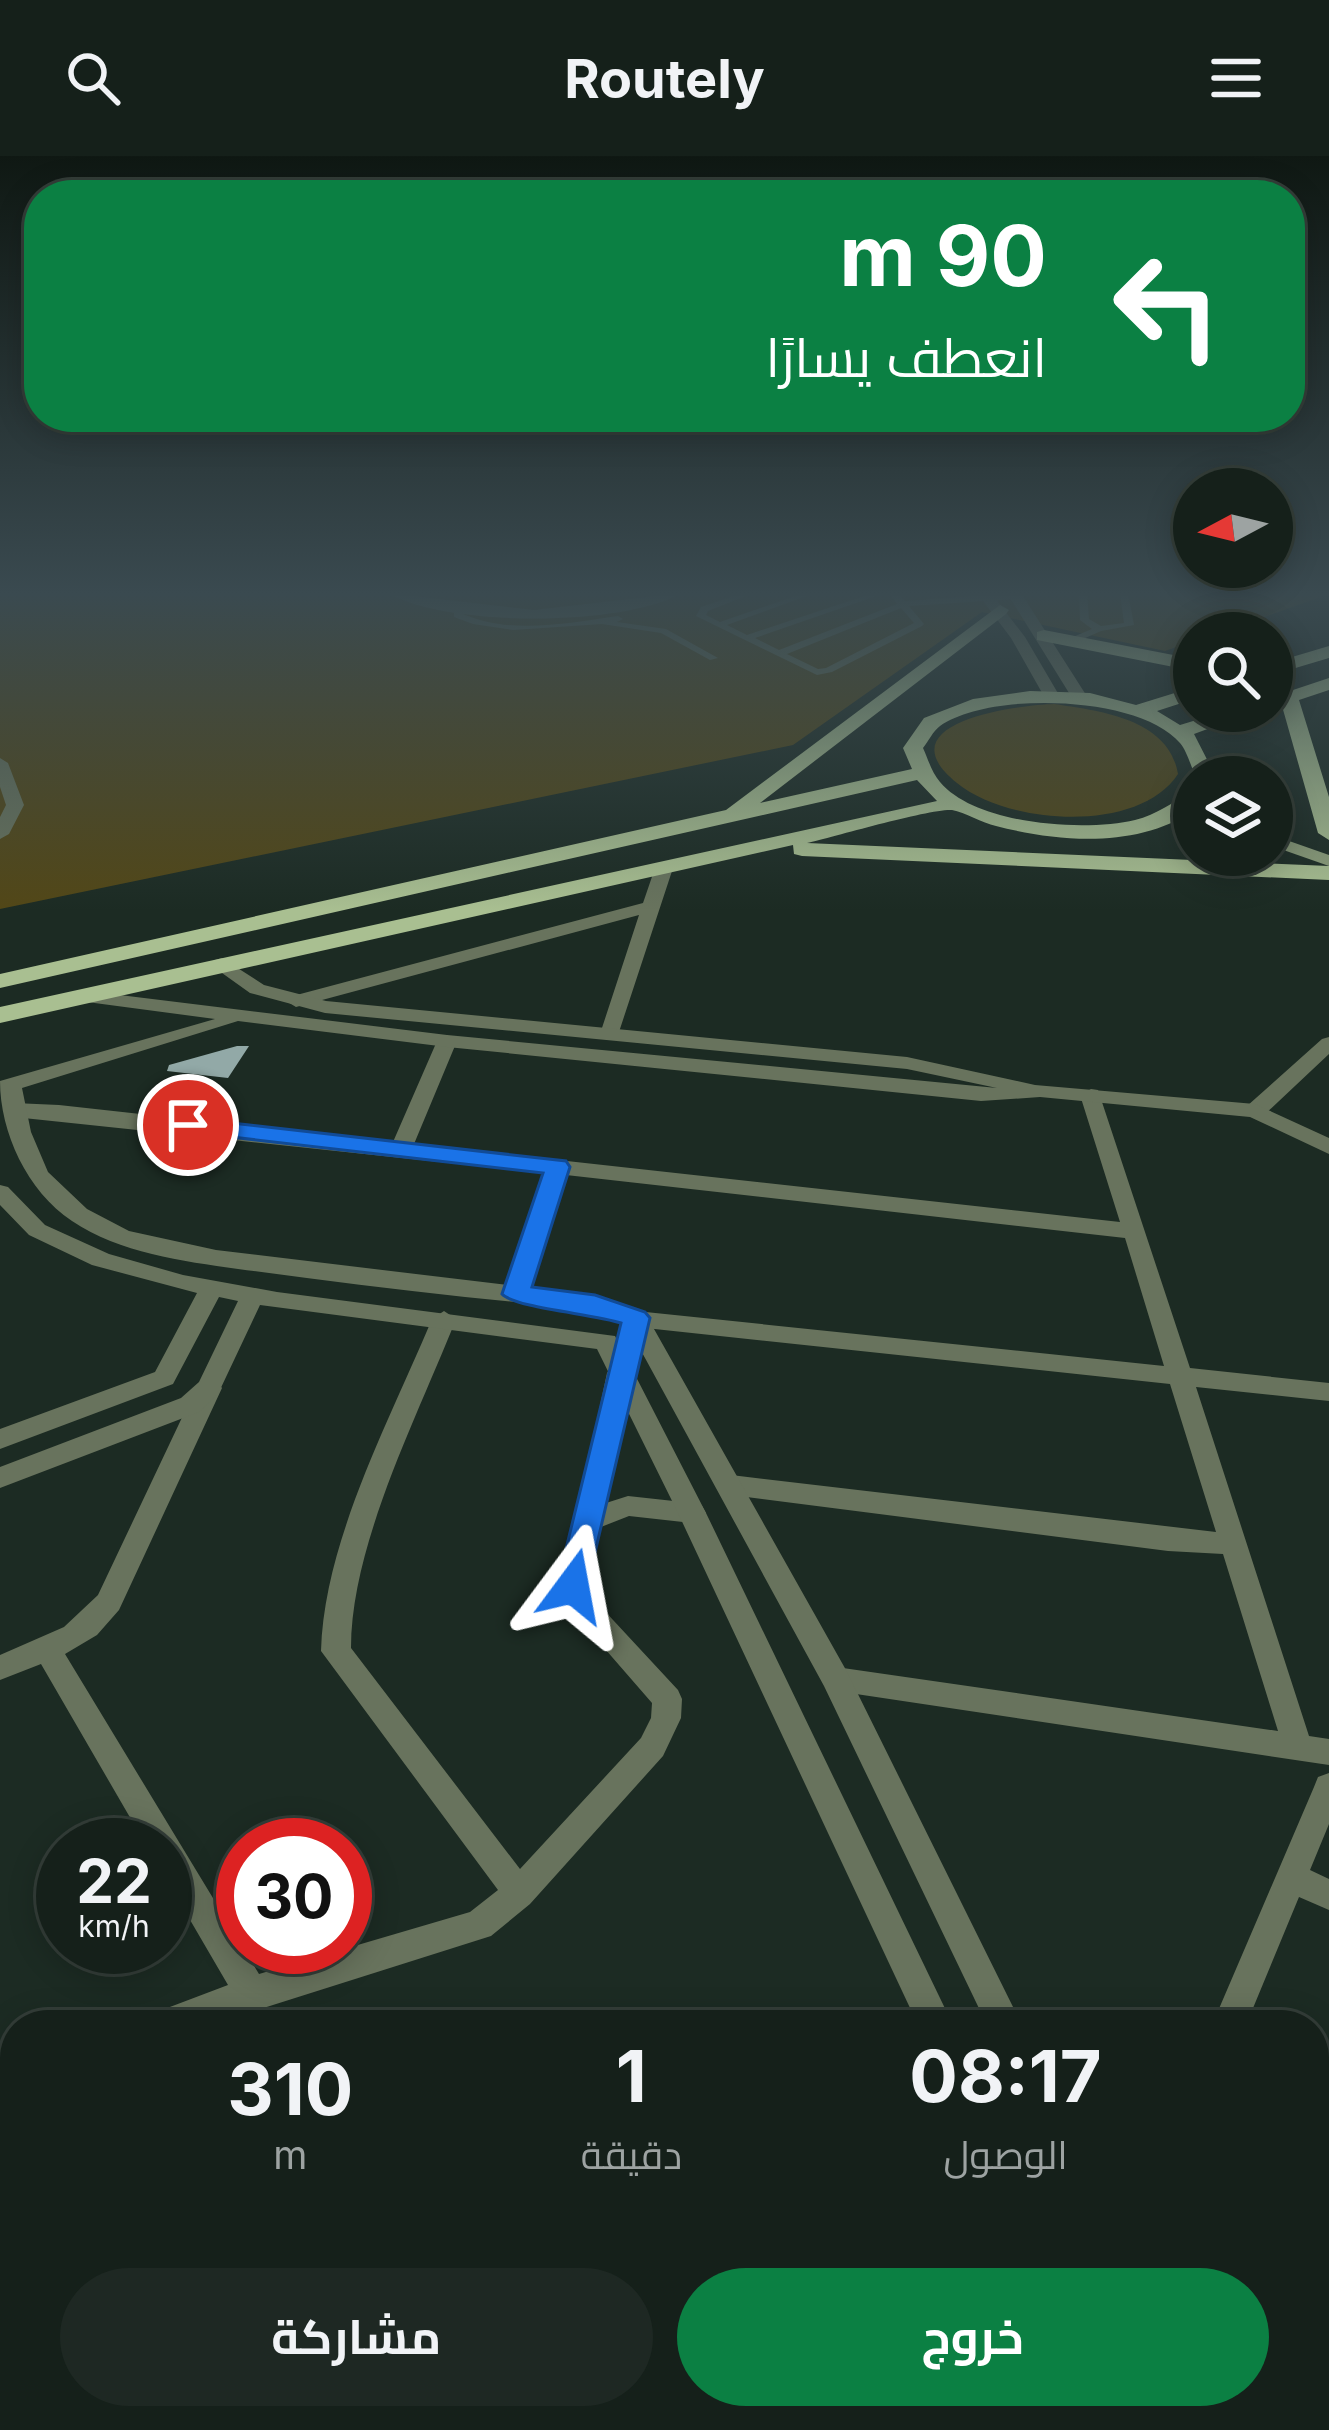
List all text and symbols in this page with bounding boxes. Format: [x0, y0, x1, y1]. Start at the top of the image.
icon: search [60, 45, 126, 111]
icon: menu [1203, 45, 1269, 111]
text: Routely [564, 46, 765, 111]
text: 90 m [839, 205, 1047, 306]
icon: left [1089, 228, 1245, 384]
text: انعطف يسارًا [766, 325, 1047, 390]
north arrow [1173, 468, 1293, 588]
map controls [1173, 468, 1293, 876]
button: search [1173, 612, 1293, 732]
button: layers [1173, 756, 1293, 876]
pin [137, 1074, 239, 1176]
icon: arrive [155, 1092, 221, 1158]
position arrow [510, 1523, 636, 1649]
speed limit sign: 30 [216, 1818, 372, 1974]
text: 22 [76, 1845, 152, 1917]
text: km/h [78, 1908, 150, 1944]
text: 1 [616, 2032, 647, 2119]
text: 08:17 [909, 2032, 1102, 2119]
text: 310 [227, 2045, 353, 2132]
text: m [273, 2131, 307, 2178]
text: دقيقة [581, 2131, 682, 2178]
text: الوصول [943, 2131, 1068, 2178]
button: مشاركة [60, 2268, 653, 2406]
button: خروج [677, 2268, 1269, 2406]

